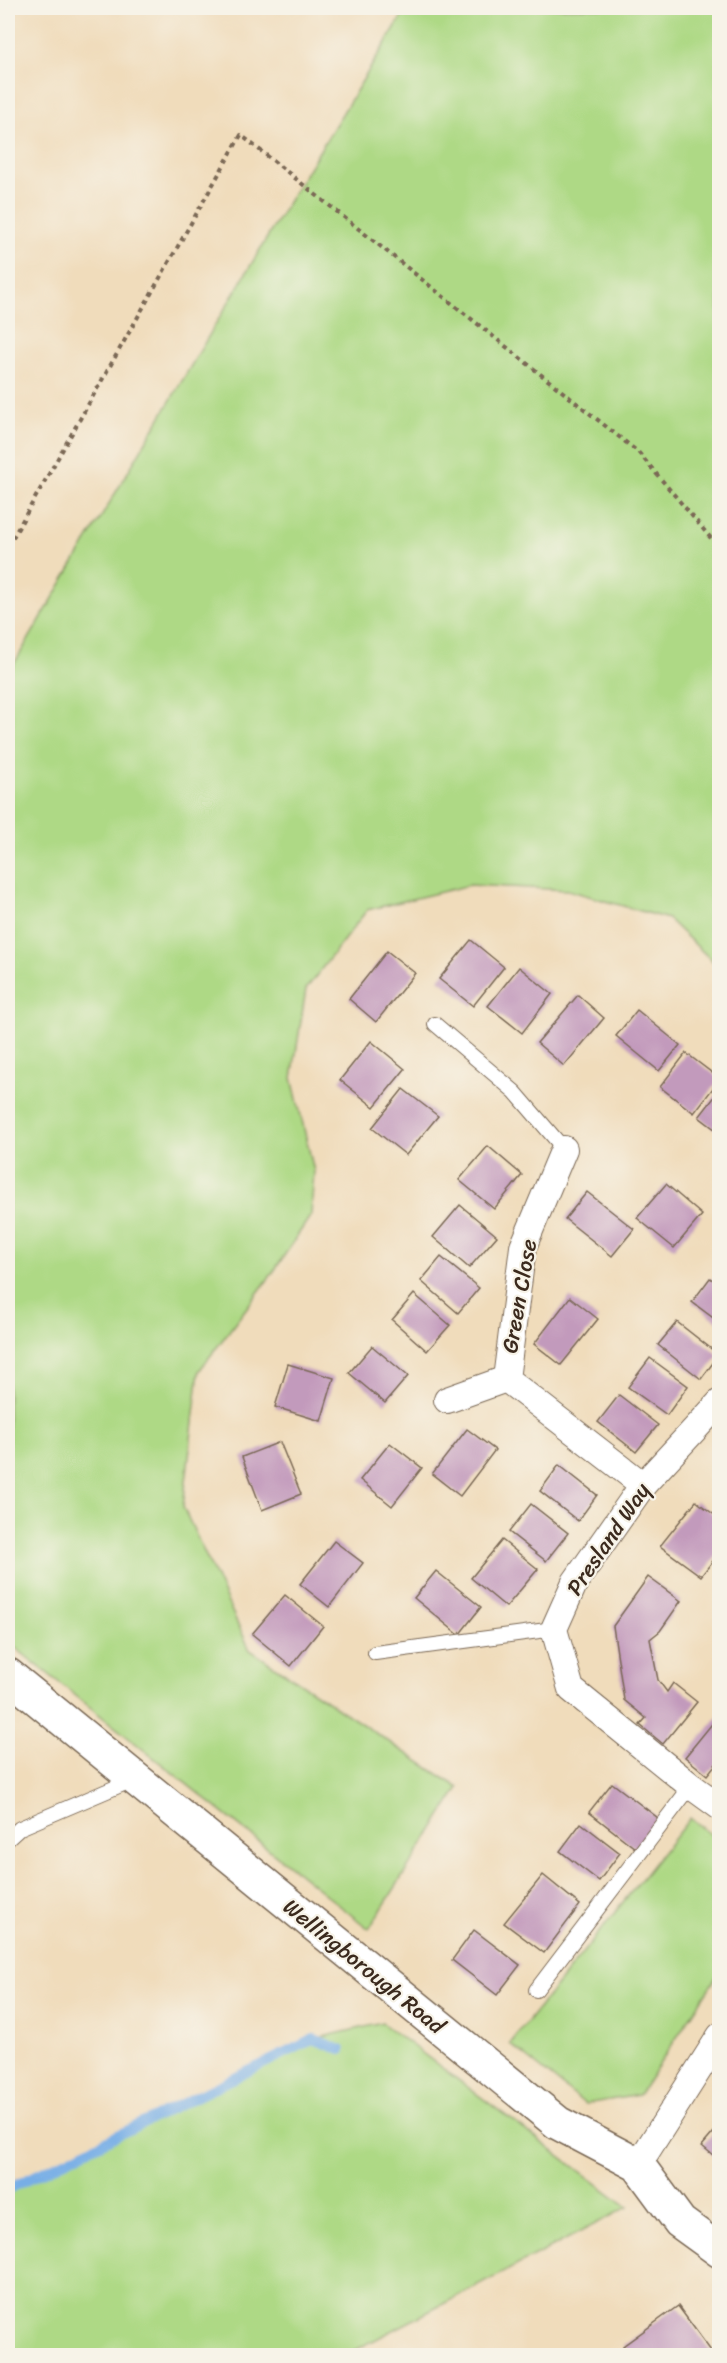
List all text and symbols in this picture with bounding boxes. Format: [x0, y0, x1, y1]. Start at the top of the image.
street label: Green Close [490, 1236, 548, 1356]
street label: Presland Way [556, 1474, 661, 1604]
street label: Wellingborough Road [274, 1888, 455, 2045]

